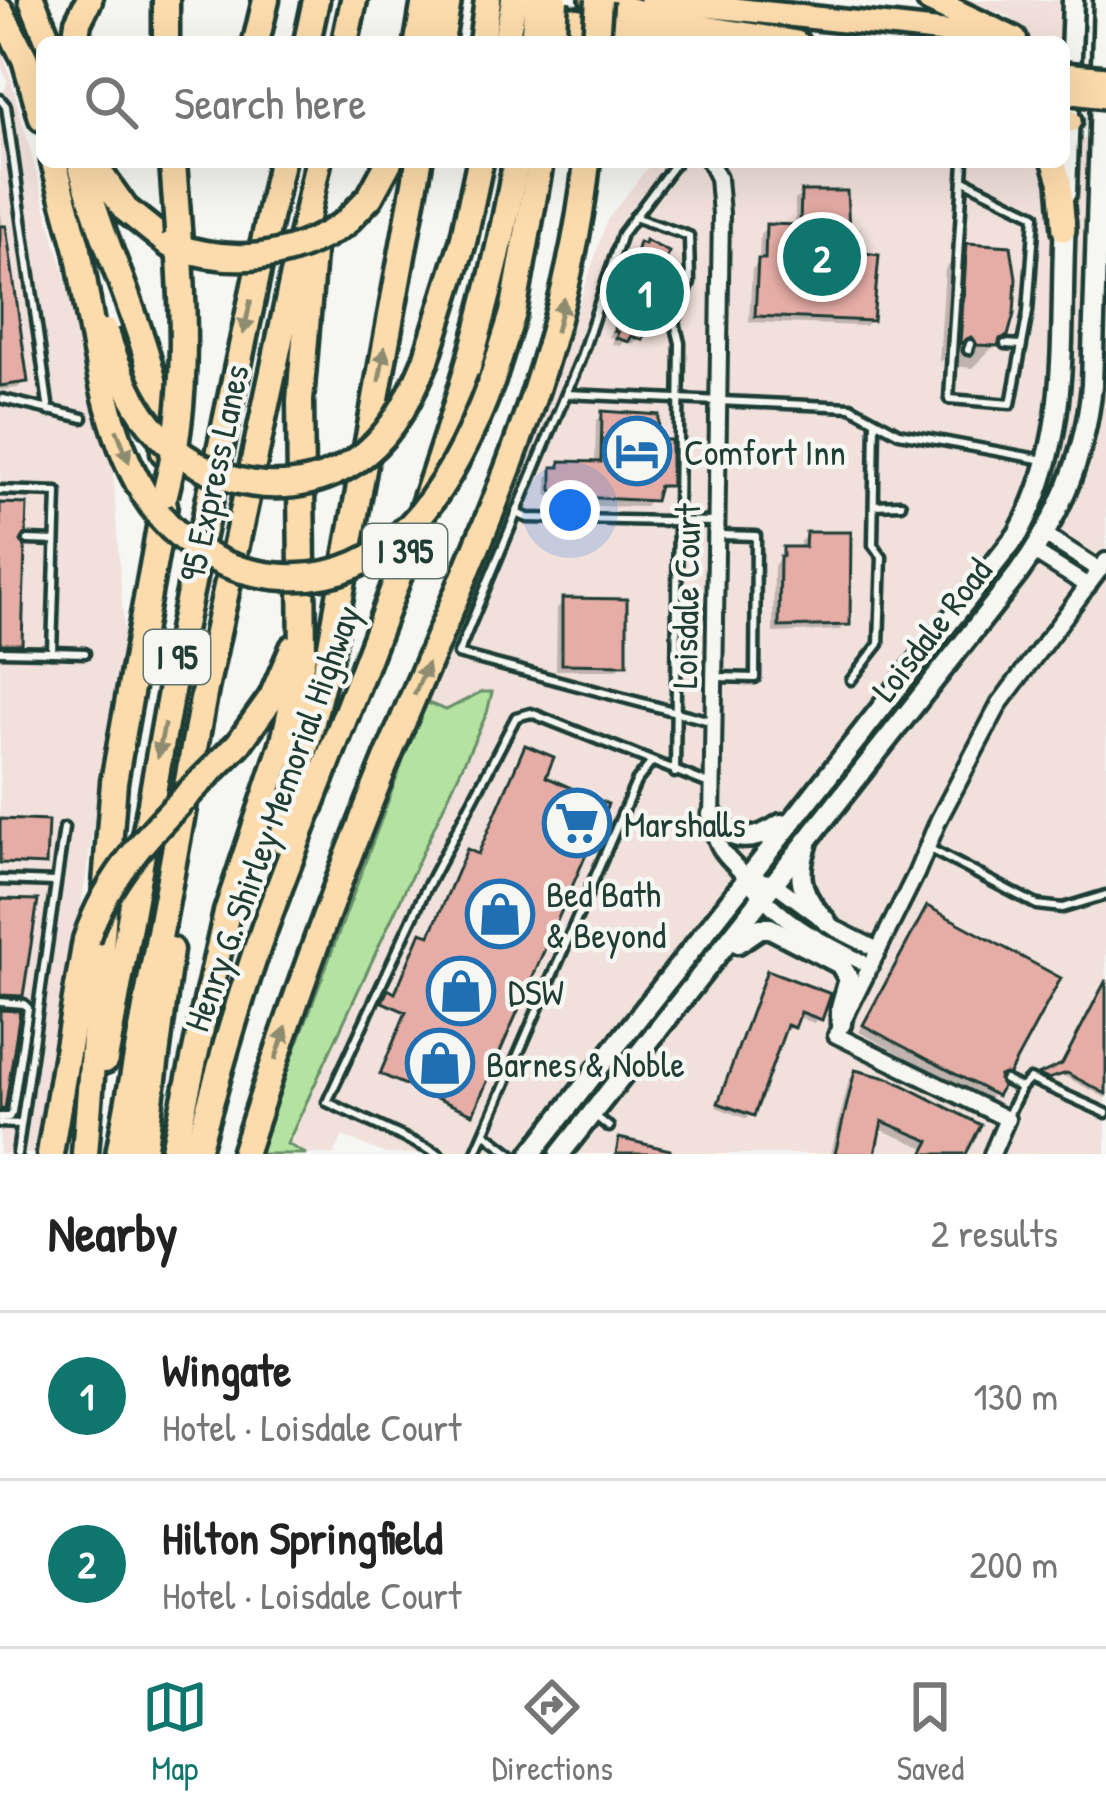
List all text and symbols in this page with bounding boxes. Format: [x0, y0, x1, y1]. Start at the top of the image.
search box [36, 36, 1070, 168]
icon: search [78, 69, 144, 135]
text: Search here [174, 72, 366, 133]
pin: 2 [783, 212, 861, 302]
pin: 1 [606, 247, 684, 337]
one-way arrow [551, 296, 570, 333]
one-way arrow [237, 299, 256, 337]
one-way arrow [373, 344, 392, 382]
street label: 95 Express Lanes [166, 360, 260, 586]
hotel icon: Comfort Inn [602, 416, 672, 486]
place label: Comfort Inn [684, 427, 846, 476]
one-way arrow [114, 428, 133, 464]
your location [540, 480, 600, 540]
street label: Loisdale Court [659, 502, 711, 689]
road number: I 395 [363, 524, 447, 578]
street label: Loisdale Road [860, 547, 1002, 711]
street label: Henry G. Shirley Memorial Highway [171, 598, 371, 1038]
road number: I 95 [144, 630, 210, 684]
one-way arrow [412, 661, 431, 697]
one-way arrow [151, 722, 170, 760]
supermarket icon: Marshalls [542, 788, 612, 858]
place label: Marshalls [624, 799, 746, 848]
place label: Bed Bath & Beyond [546, 869, 666, 959]
shop icon: Bed Bath & Beyond [465, 879, 535, 949]
shop icon: DSW [426, 956, 496, 1026]
place label: DSW [508, 967, 564, 1016]
one-way arrow [273, 1025, 291, 1061]
shop icon: Barnes & Noble [405, 1028, 475, 1098]
place label: Barnes & Noble [486, 1039, 685, 1088]
text: Nearby [48, 1198, 178, 1267]
text: 2 results [931, 1206, 1058, 1259]
text: Wingate [162, 1339, 291, 1400]
text: 1 [80, 1369, 94, 1422]
text: 130 m [973, 1369, 1058, 1422]
text: Hotel · Loisdale Court [162, 1400, 461, 1453]
text: Hilton Springfield [162, 1507, 443, 1568]
text: 2 [78, 1537, 96, 1590]
text: 200 m [969, 1537, 1058, 1590]
text: Hotel · Loisdale Court [162, 1568, 461, 1621]
tab: Map [142, 1674, 208, 1790]
tab: Directions [492, 1674, 613, 1790]
tab: Saved [897, 1674, 964, 1790]

